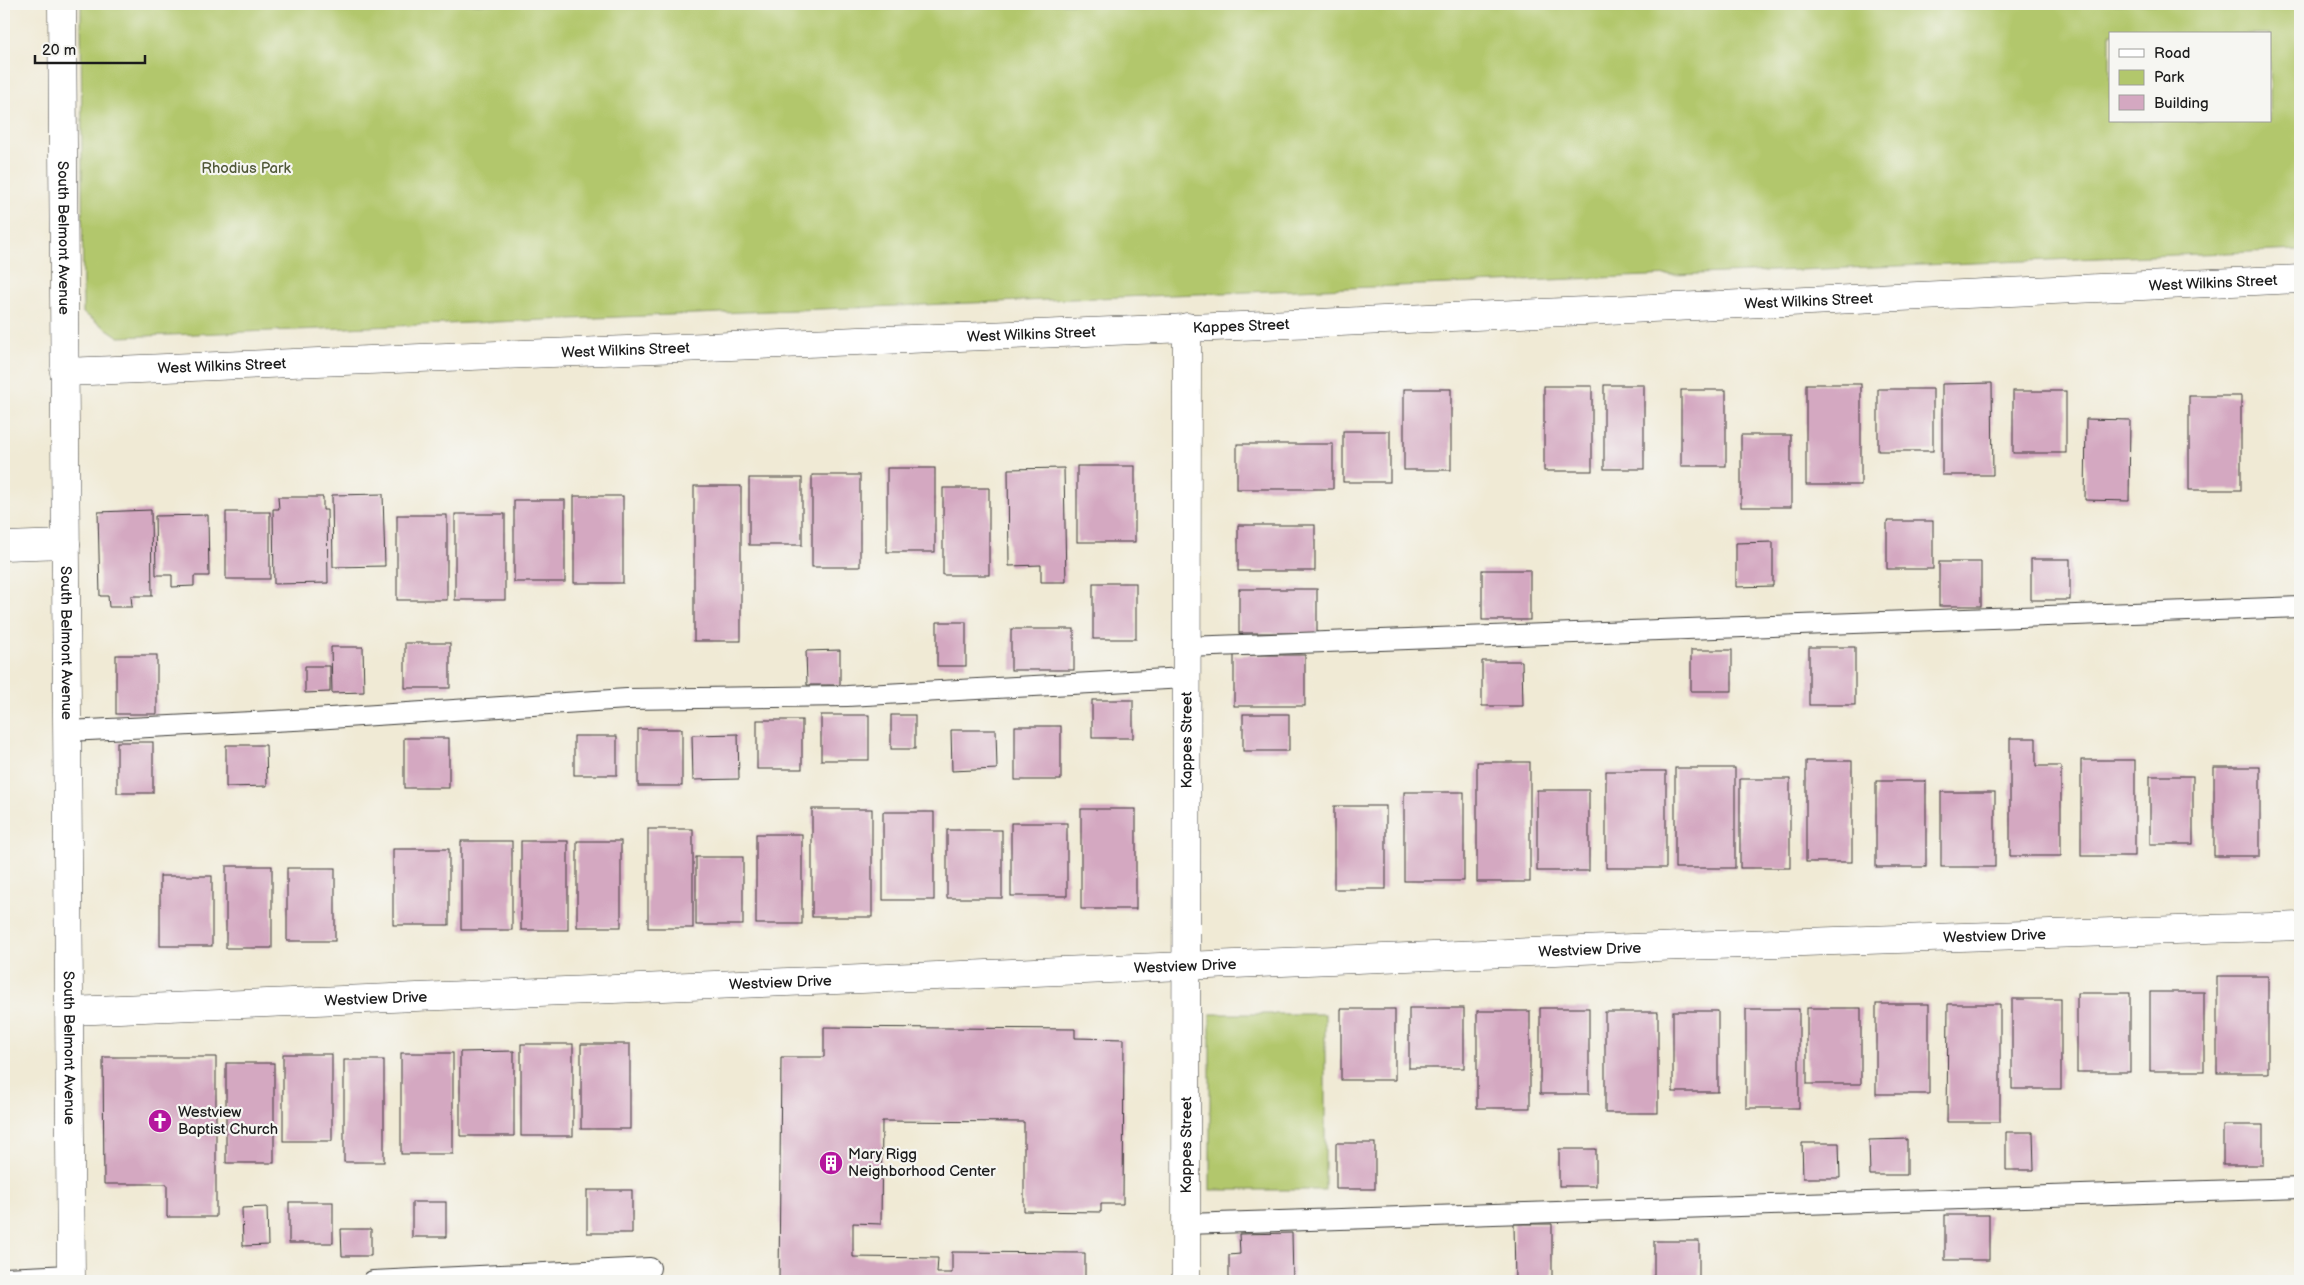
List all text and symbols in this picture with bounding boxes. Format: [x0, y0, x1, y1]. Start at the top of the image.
scale bar [35, 32, 145, 64]
legend [2109, 32, 2272, 122]
text: 20 m [42, 41, 76, 60]
text: Road [2154, 44, 2190, 63]
text: Park [2154, 68, 2185, 87]
text: Building [2154, 94, 2209, 113]
park label: Rhodius Park [201, 159, 291, 178]
street label: South Belmont Avenue [53, 161, 73, 315]
street label: West Wilkins Street [2148, 271, 2278, 296]
street label: West Wilkins Street [1744, 289, 1874, 314]
street label: Kappes Street [1192, 315, 1290, 338]
street label: West Wilkins Street [967, 323, 1096, 347]
street label: West Wilkins Street [561, 339, 691, 363]
street label: West Wilkins Street [157, 354, 287, 378]
street label: South Belmont Avenue [56, 566, 76, 720]
street label: Kappes Street [1178, 691, 1197, 788]
street label: Westview Drive [1943, 925, 2046, 948]
street label: Westview Drive [1538, 939, 1642, 962]
street label: Westview Drive [1133, 955, 1237, 978]
street label: South Belmont Avenue [59, 971, 79, 1125]
street label: Westview Drive [729, 971, 832, 994]
street label: Westview Drive [324, 988, 428, 1011]
street label: Kappes Street [1177, 1096, 1196, 1193]
place label: Westview Baptist Church [178, 1103, 278, 1139]
church icon: Westview Baptist Church [147, 1108, 173, 1134]
place label: Mary Rigg Neighborhood Center [848, 1145, 996, 1181]
building icon: Mary Rigg Neighborhood Center [818, 1150, 844, 1176]

